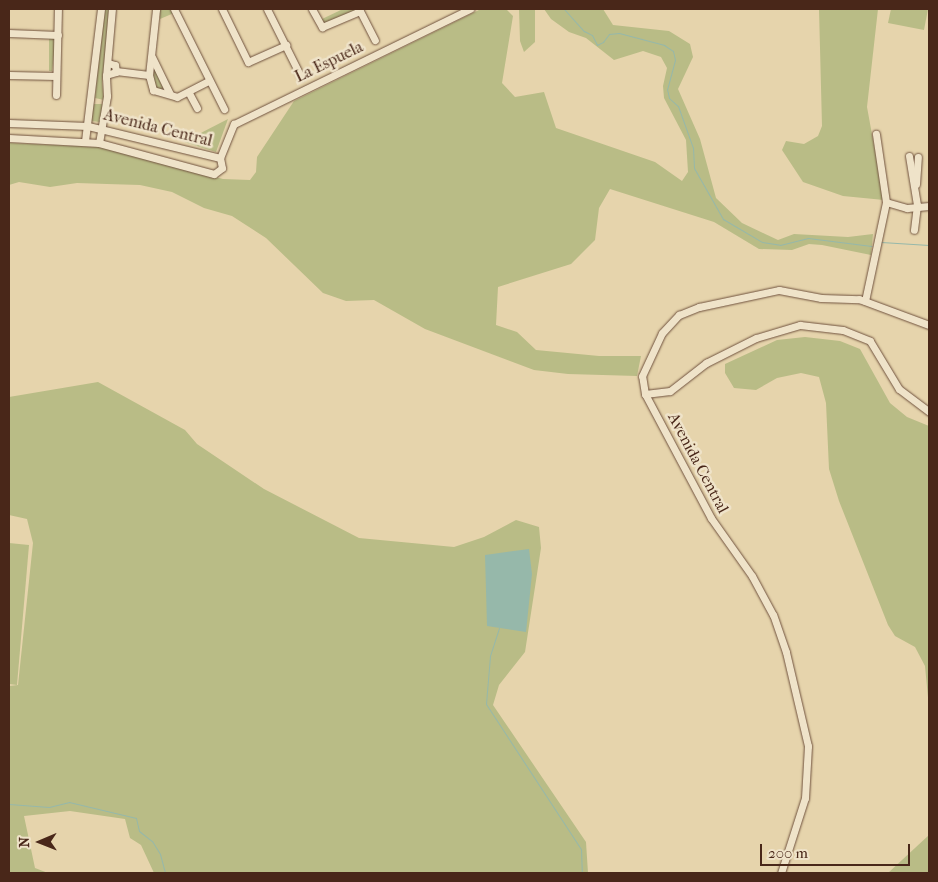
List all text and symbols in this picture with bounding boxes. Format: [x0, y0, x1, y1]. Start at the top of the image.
street label: La Espuela [292, 37, 366, 87]
street label: Avenida Central [102, 105, 214, 151]
street label: Avenida Central [663, 409, 733, 517]
north arrow [15, 817, 65, 867]
scale bar [763, 834, 913, 866]
text: N [16, 837, 33, 848]
text: 200 m [768, 844, 808, 862]

